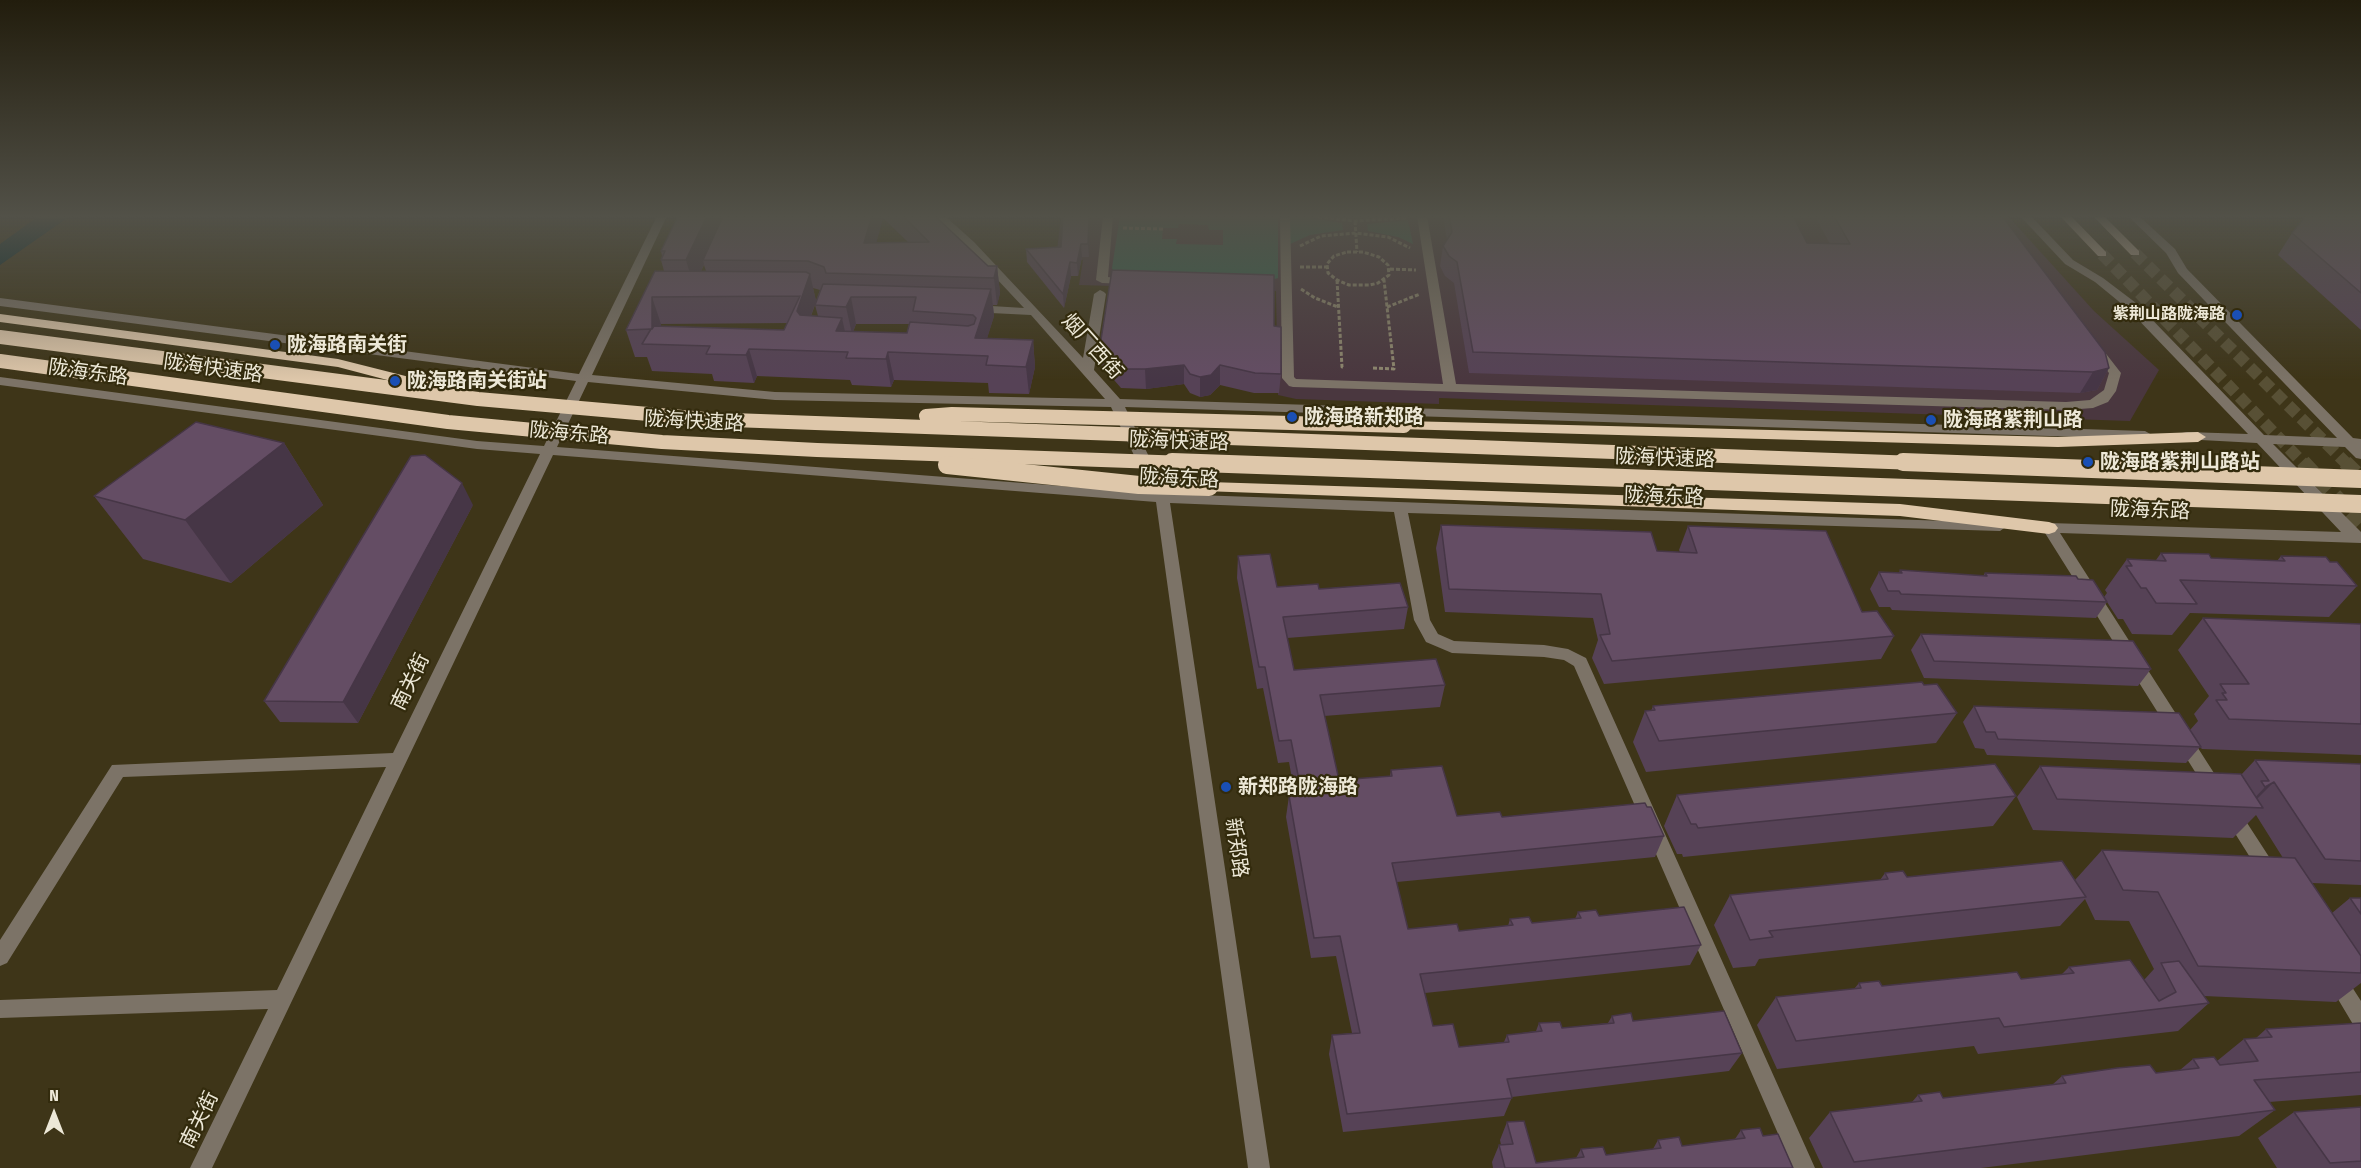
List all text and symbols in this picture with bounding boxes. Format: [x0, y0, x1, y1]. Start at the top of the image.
place label: 紫荆山路陇海路 [2113, 305, 2225, 325]
marker: 紫荆山路陇海路 [2230, 308, 2244, 322]
street label: 烟厂西街 [1056, 309, 1128, 385]
place label: 陇海路南关街 [287, 333, 407, 357]
marker: 陇海路南关街 [268, 338, 282, 352]
street label: 陇海快速路 [162, 350, 264, 388]
street label: 陇海东路 [47, 356, 129, 390]
place label: 陇海路南关街站 [407, 369, 547, 393]
marker: 陇海路南关街站 [388, 374, 402, 388]
place label: 陇海路新郑路 [1304, 405, 1424, 429]
street label: 陇海快速路 [643, 407, 745, 437]
place label: 陇海路紫荆山路 [1943, 408, 2083, 432]
marker: 陇海路新郑路 [1285, 410, 1299, 424]
marker: 陇海路紫荆山路 [1924, 413, 1938, 427]
street label: 陇海东路 [528, 419, 610, 449]
street label: 陇海快速路 [1129, 428, 1229, 456]
street label: 陇海快速路 [1615, 445, 1715, 473]
place label: 陇海路紫荆山路站 [2100, 450, 2260, 474]
marker: 陇海路紫荆山路站 [2081, 455, 2095, 469]
street label: 陇海东路 [1138, 465, 1220, 493]
street label: 陇海东路 [1624, 484, 1704, 510]
street label: 陇海东路 [2110, 498, 2190, 524]
street label: 南关街 [387, 650, 435, 714]
place label: 新郑路陇海路 [1238, 775, 1358, 799]
marker: 新郑路陇海路 [1219, 780, 1233, 794]
street label: 新郑路 [1220, 817, 1252, 879]
north arrow [24, 1084, 84, 1144]
text: N [49, 1086, 59, 1105]
street label: 南关街 [176, 1088, 224, 1152]

